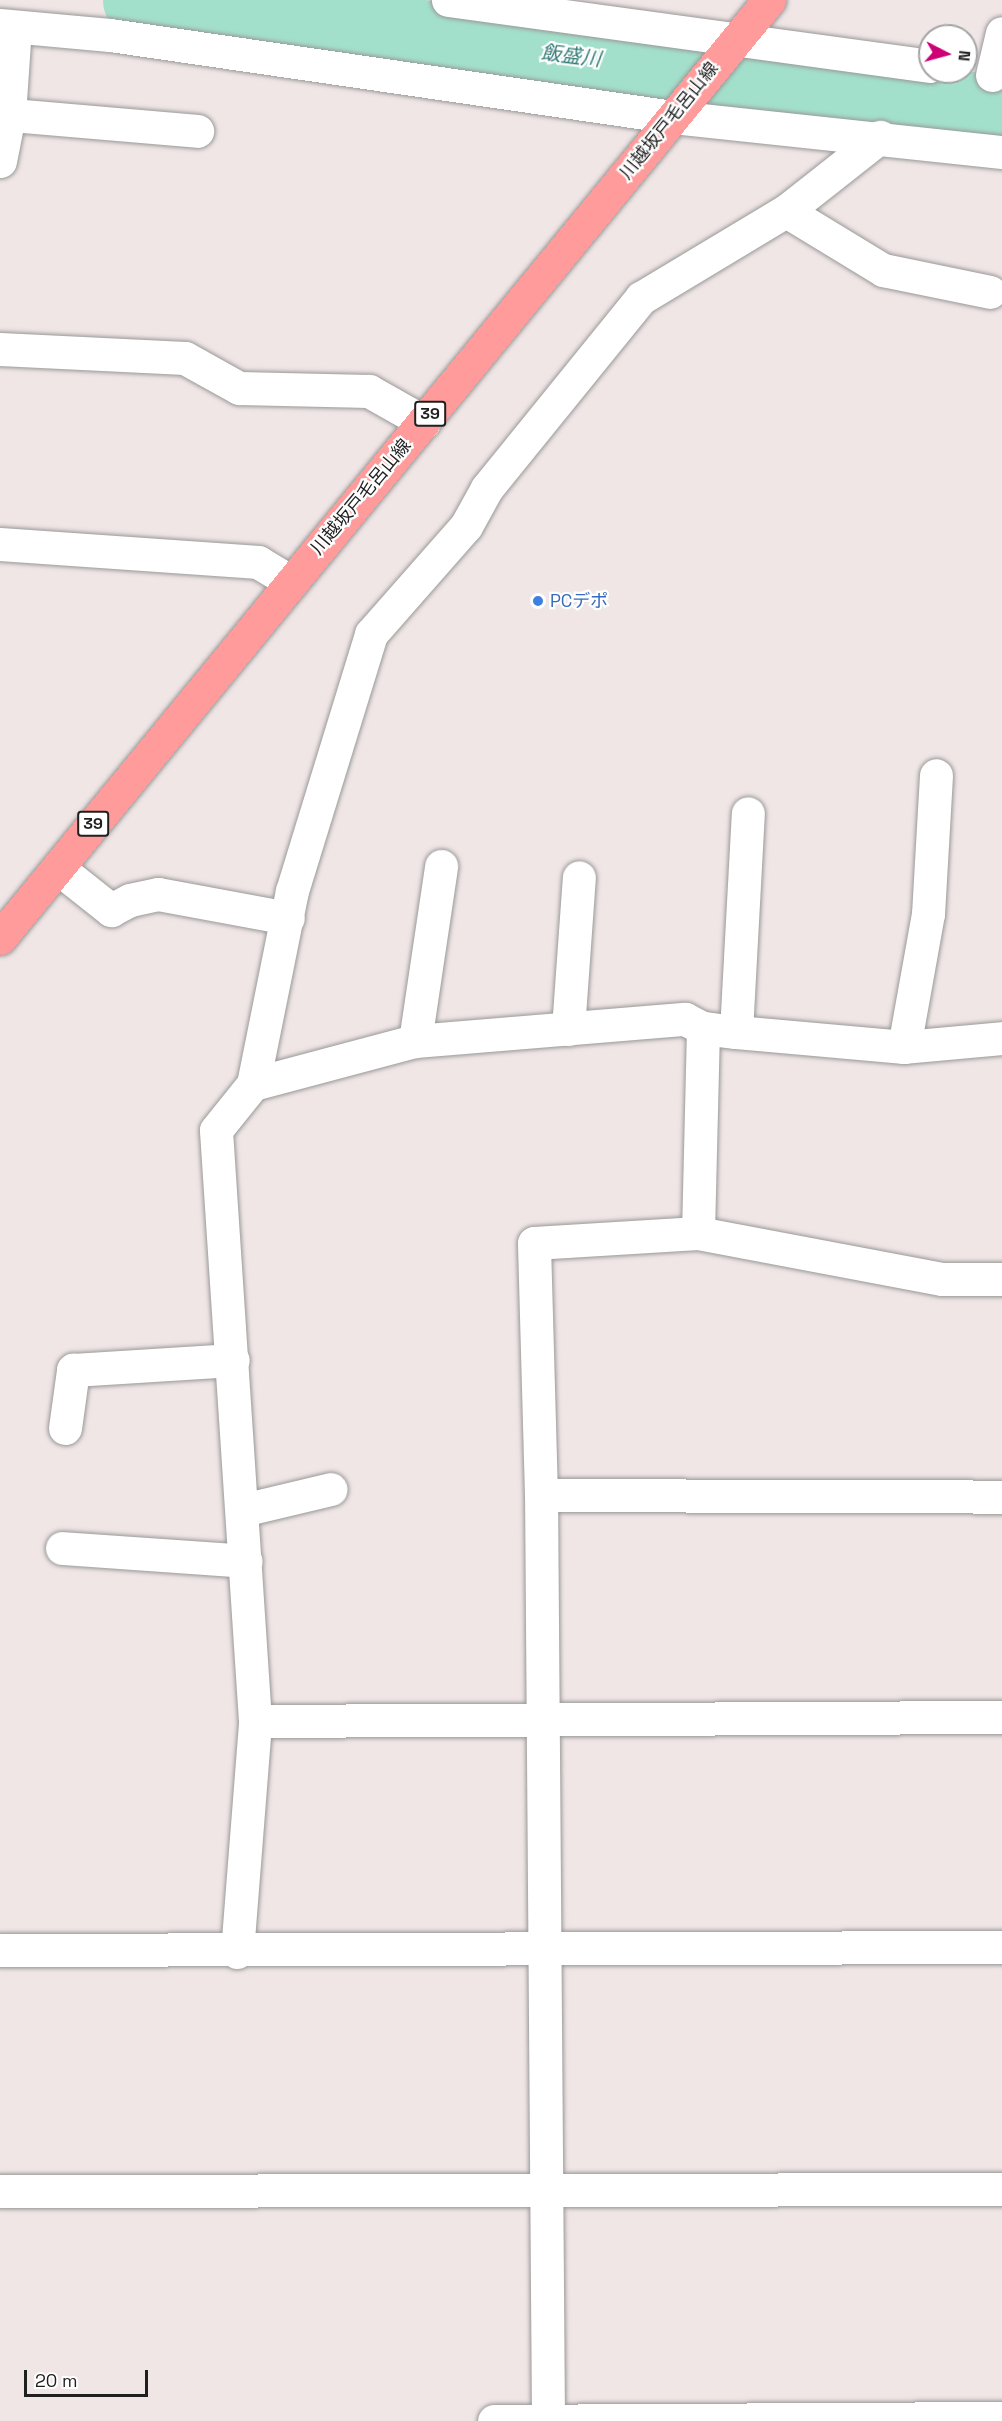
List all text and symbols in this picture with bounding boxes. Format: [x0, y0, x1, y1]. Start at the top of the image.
north arrow [918, 24, 978, 84]
water label: 飯盛川 [540, 40, 602, 72]
text: N [953, 49, 975, 62]
street label: 川越坂戸毛呂山線 [615, 58, 723, 184]
road number: 39 [414, 401, 446, 427]
street label: 川越坂戸毛呂山線 [306, 435, 416, 559]
place label: PCデポ [550, 590, 608, 612]
marker: PCデポ [531, 594, 545, 608]
road number: 39 [76, 811, 110, 837]
scale bar [27, 2358, 152, 2396]
text: 20 m [35, 2369, 78, 2392]

